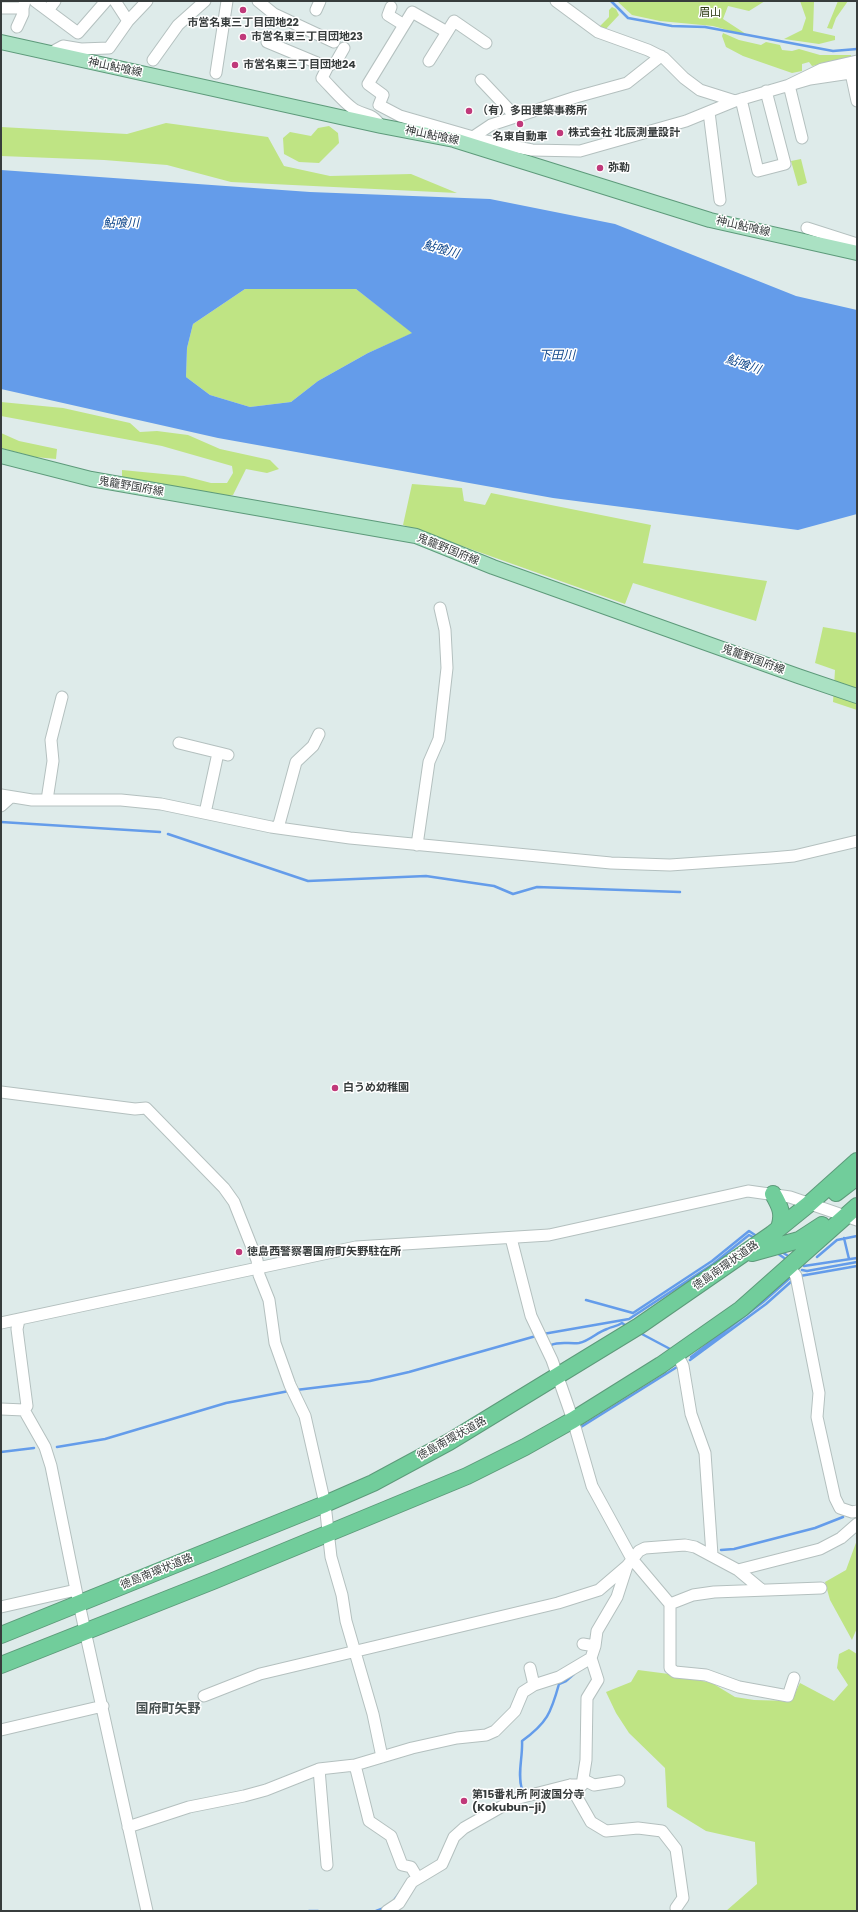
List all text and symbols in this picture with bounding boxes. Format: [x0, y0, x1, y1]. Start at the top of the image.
marker: 市営名東三丁目団地22 [238, 5, 248, 15]
park label: 眉山 [699, 6, 721, 20]
place label: 市営名東三丁目団地22 [187, 16, 299, 30]
place label: 市営名東三丁目団地23 [251, 30, 363, 44]
marker: 市営名東三丁目団地23 [238, 32, 248, 42]
street label: 神山鮎喰線 [87, 56, 143, 80]
place label: 市営名東三丁目団地24 [243, 58, 356, 72]
marker: 市営名東三丁目団地24 [230, 60, 240, 70]
place label: （有）多田建築事務所 [477, 104, 587, 118]
marker: （有）多田建築事務所 [464, 106, 474, 116]
marker: 名東自動車 [515, 119, 525, 129]
street label: 神山鮎喰線 [404, 124, 460, 148]
place label: 株式会社 北辰測量設計 [568, 126, 680, 140]
marker: 株式会社 北辰測量設計 [555, 128, 565, 138]
place label: 名東自動車 [493, 130, 547, 144]
place label: 弥勒 [608, 161, 630, 175]
marker: 弥勒 [595, 163, 605, 173]
street label: 神山鮎喰線 [715, 214, 771, 240]
water label: 鮎喰川 [103, 216, 139, 232]
water label: 鮎喰川 [422, 238, 460, 262]
water label: 下田川 [539, 349, 575, 363]
water label: 鮎喰川 [724, 352, 762, 378]
street label: 鬼籠野国府線 [97, 475, 165, 499]
street label: 鬼籠野国府線 [415, 532, 481, 568]
street label: 鬼籠野国府線 [720, 643, 786, 677]
place label: 白うめ幼稚園 [343, 1081, 409, 1095]
marker: 白うめ幼稚園 [330, 1083, 340, 1093]
street label: 徳島南環状道路 [691, 1239, 761, 1293]
place label: 徳島西警察署国府町矢野駐在所 [247, 1245, 401, 1259]
marker: 徳島西警察署国府町矢野駐在所 [234, 1247, 244, 1257]
street label: 徳島南環状道路 [415, 1415, 489, 1463]
street label: 徳島南環状道路 [119, 1551, 195, 1593]
district label: 国府町矢野 [136, 1702, 200, 1718]
place label: 第15番札所 阿波国分寺 (Kokubun-ji) [472, 1788, 585, 1814]
marker: 第15番札所 阿波国分寺 (Kokubun-ji) [459, 1796, 469, 1806]

